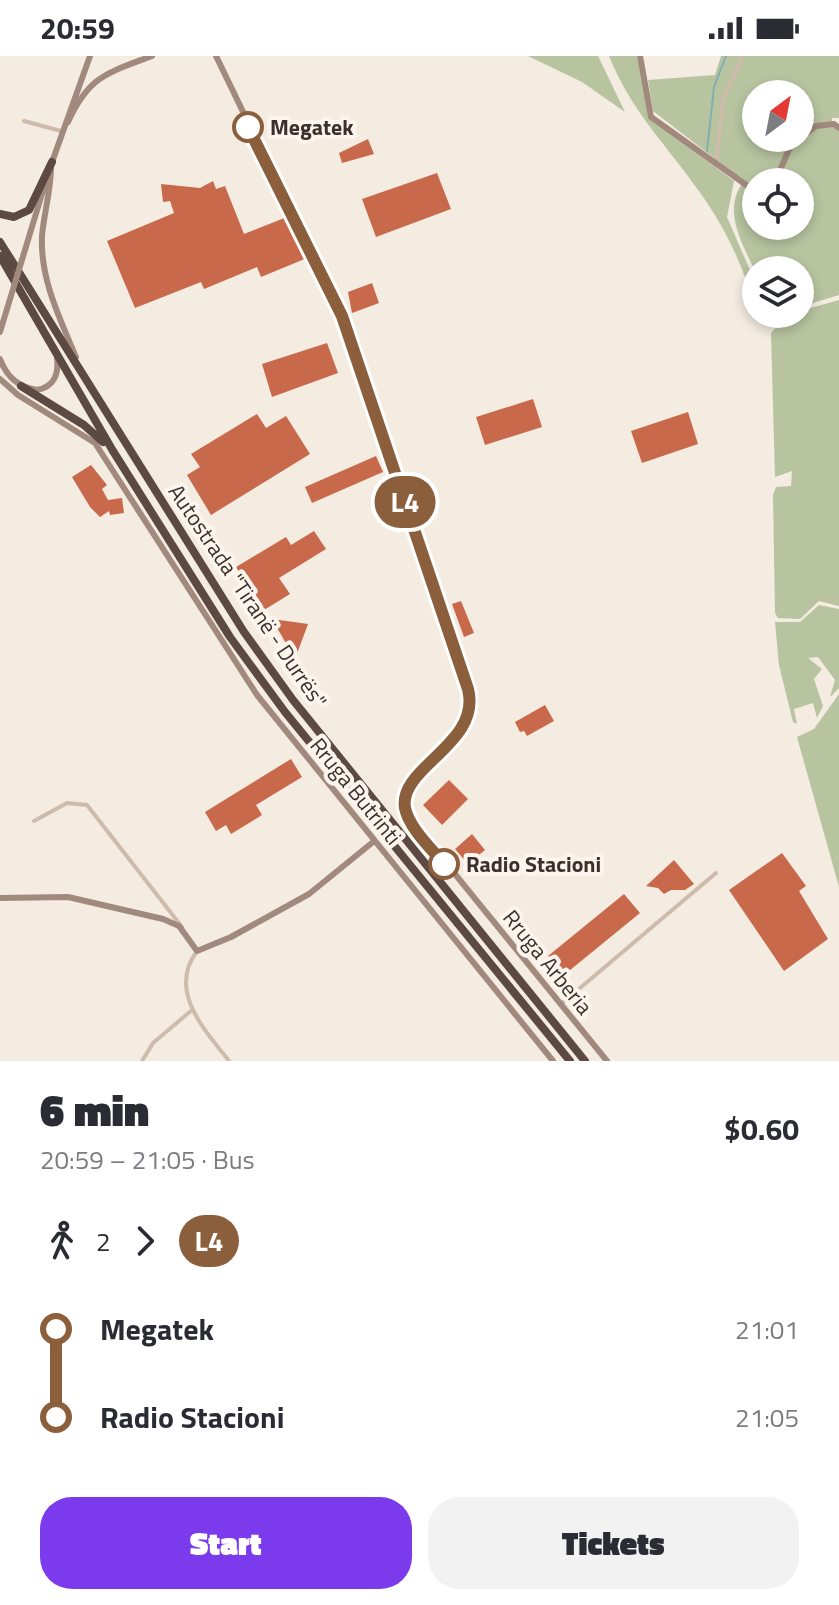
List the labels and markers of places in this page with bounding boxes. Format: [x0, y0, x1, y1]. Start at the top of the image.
place label: Megatek [270, 110, 354, 144]
marker: Megatek [233, 112, 263, 142]
place label: Radio Stacioni [466, 847, 601, 881]
marker: Radio Stacioni [429, 849, 459, 879]

